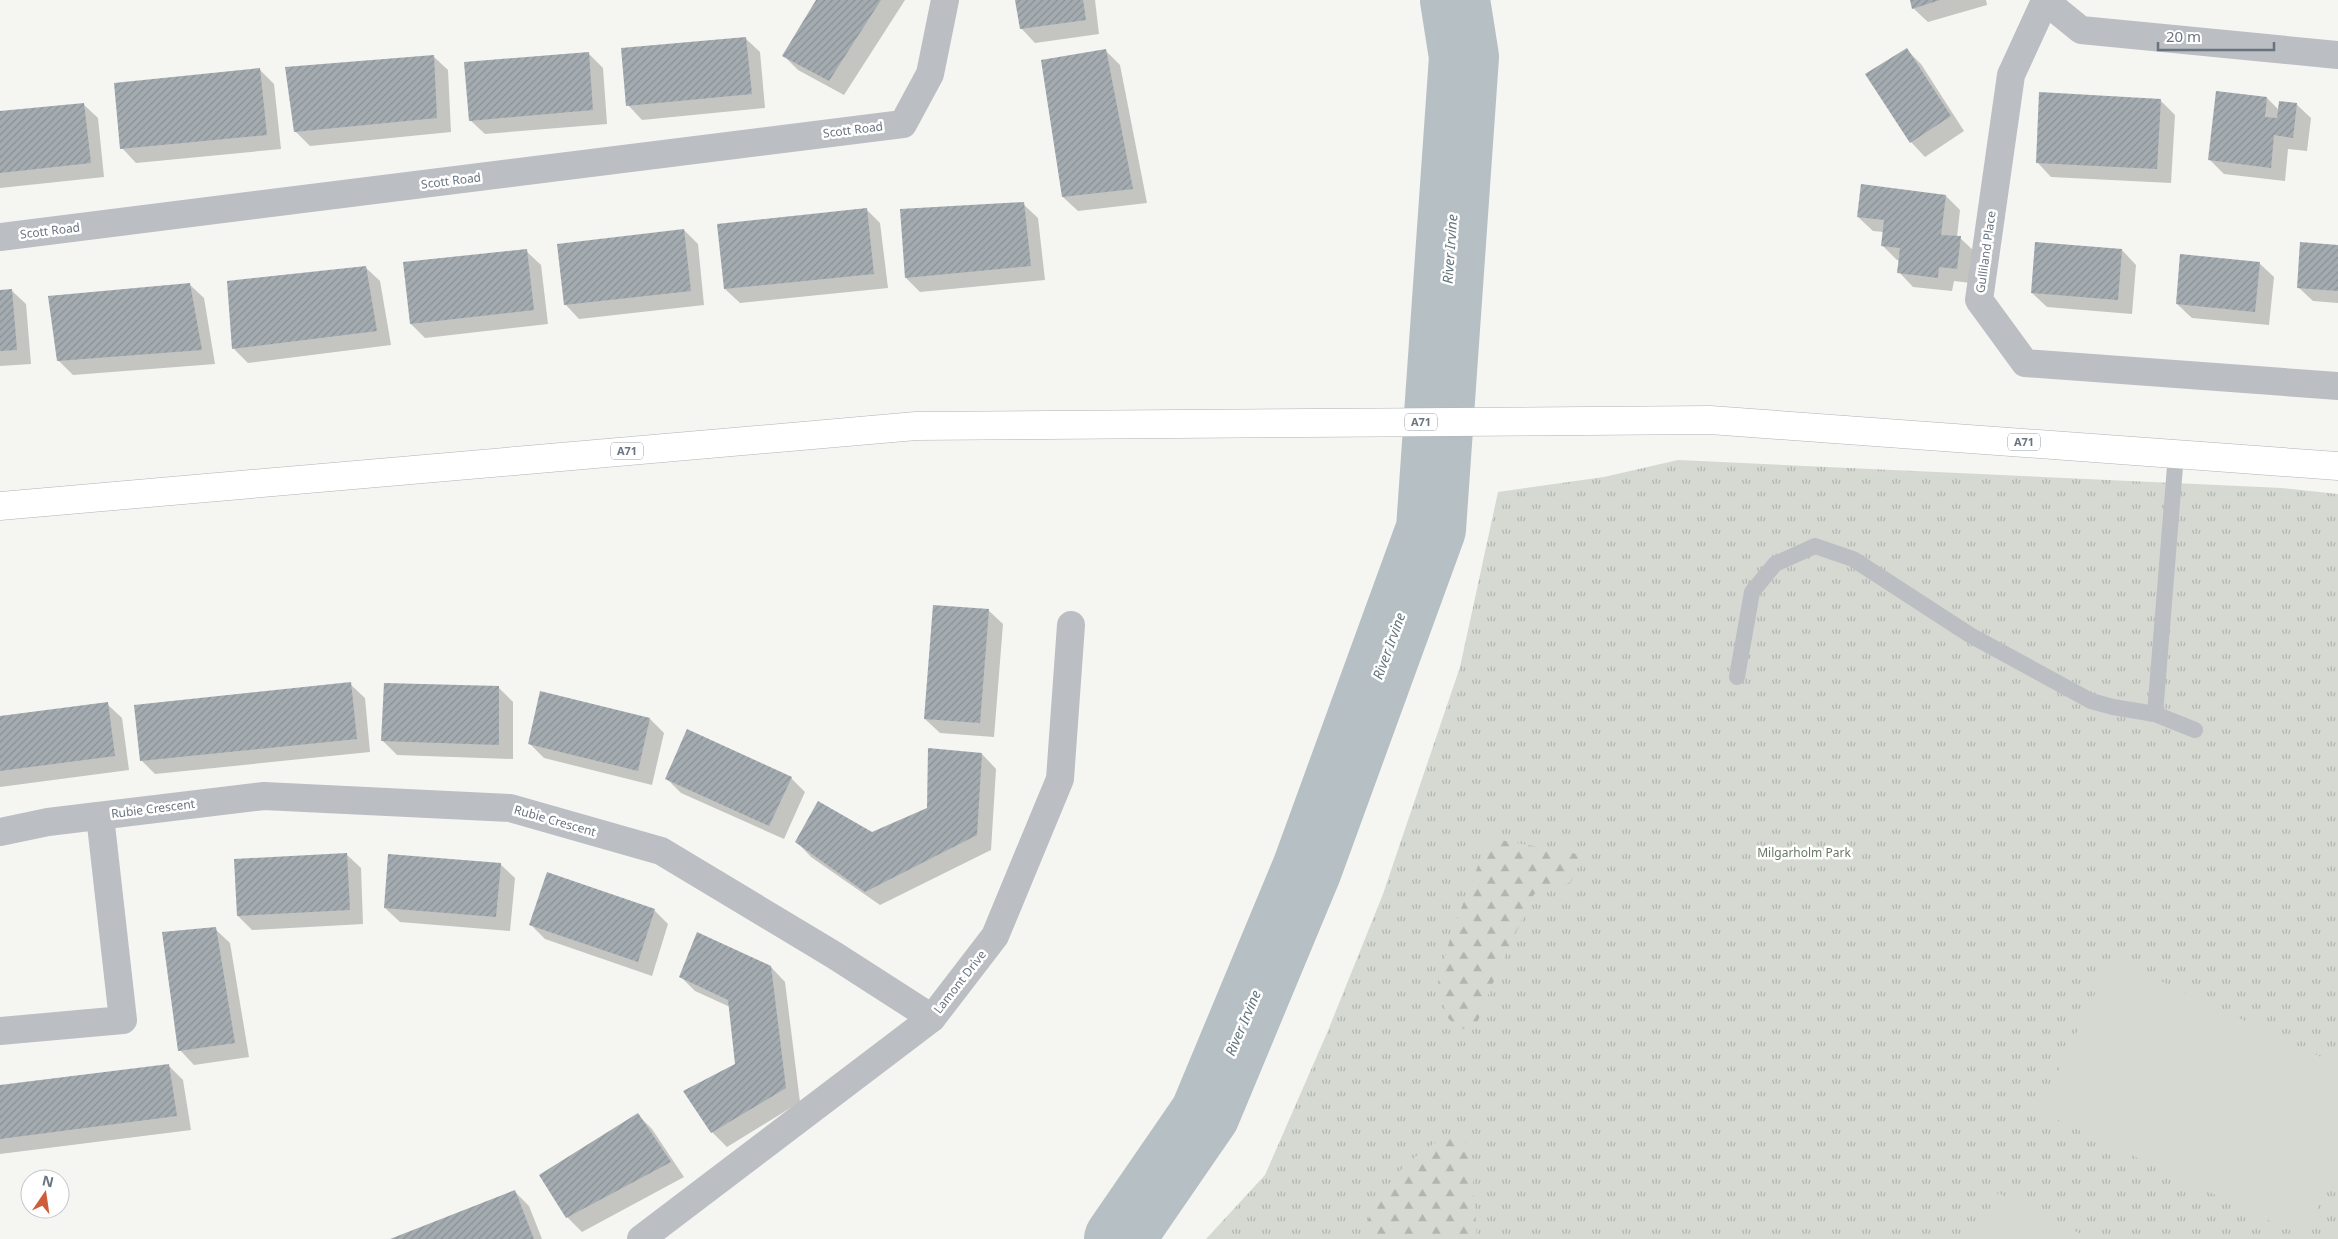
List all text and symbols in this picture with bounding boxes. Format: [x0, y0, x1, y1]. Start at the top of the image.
scale bar [2158, 20, 2274, 52]
text: 20 m [2166, 26, 2201, 46]
street label: Scott Road [822, 117, 884, 142]
street label: Scott Road [420, 168, 482, 193]
street label: Gulliland Place [1971, 210, 2000, 294]
water label: River Irvine [1438, 214, 1461, 284]
street label: Scott Road [19, 218, 81, 243]
road number: A71 [1405, 414, 1437, 431]
road number: A71 [2008, 434, 2040, 451]
road number: A71 [611, 442, 643, 460]
water label: River Irvine [1368, 610, 1409, 682]
street label: Rubie Crescent [110, 795, 196, 822]
street label: Rubie Crescent [512, 801, 599, 840]
park label: Milgarholm Park [1757, 844, 1851, 861]
street label: Lamont Drive [929, 946, 990, 1017]
water label: River Irvine [1220, 987, 1265, 1059]
north arrow [20, 1169, 70, 1219]
text: N [40, 1170, 56, 1191]

